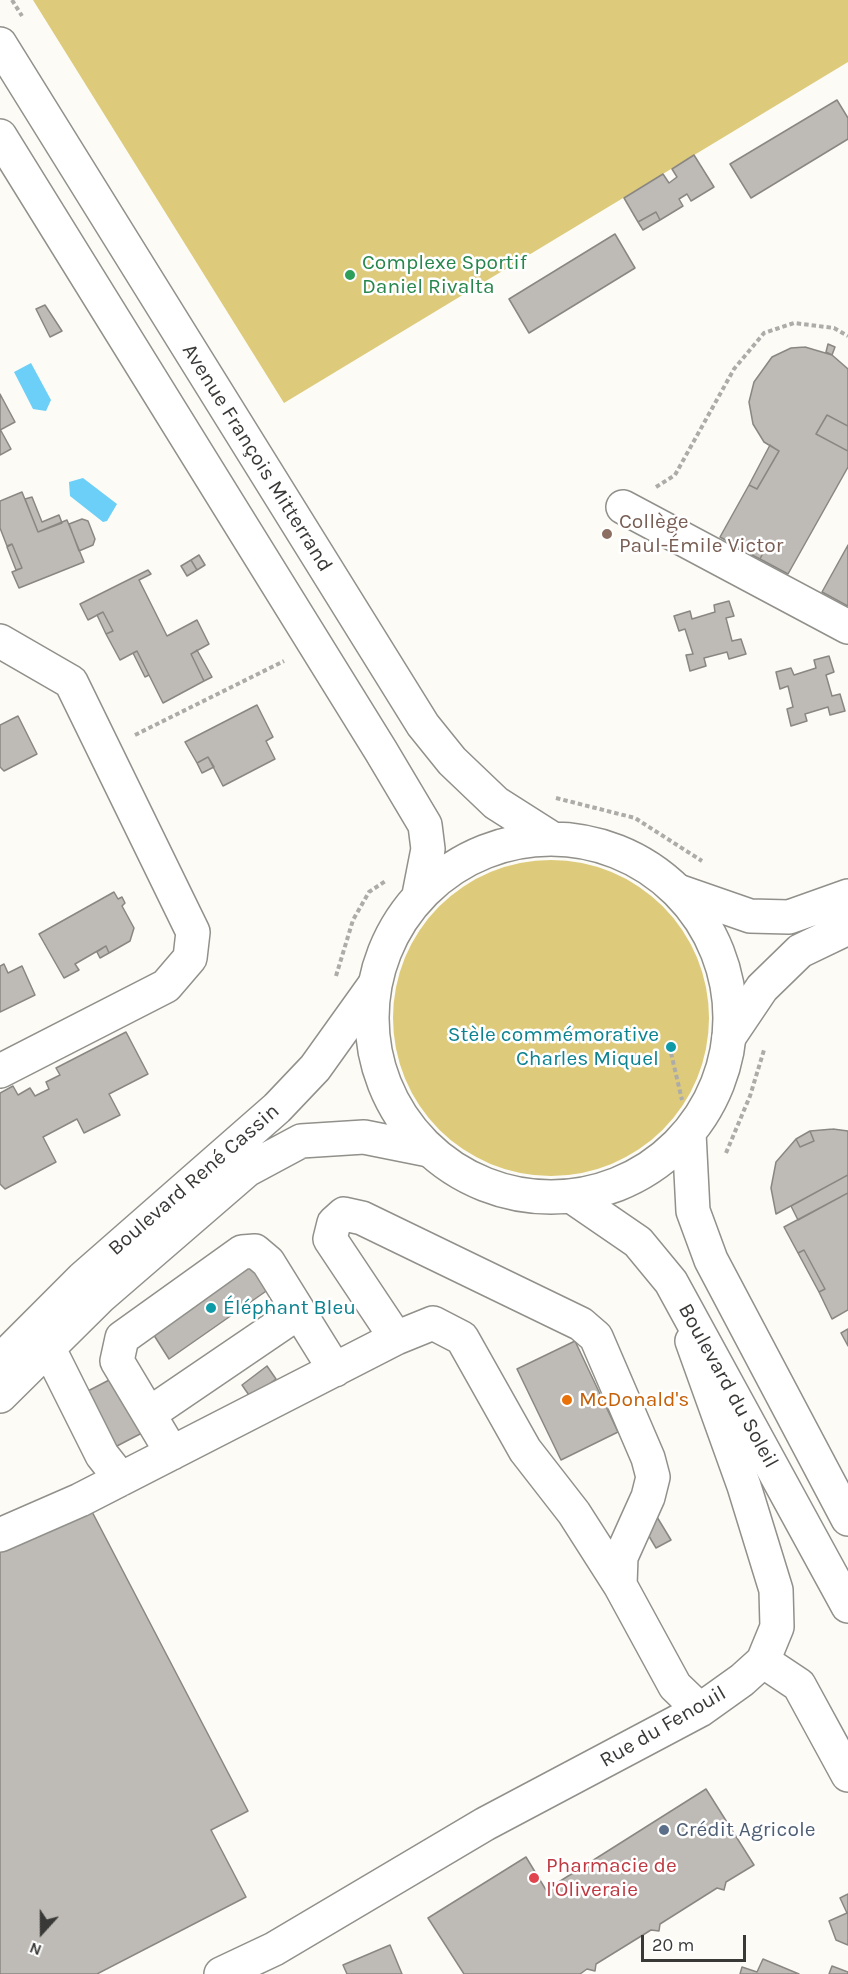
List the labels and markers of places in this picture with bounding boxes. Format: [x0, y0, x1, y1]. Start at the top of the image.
place label: Complexe Sportif Daniel Rivalta [362, 250, 527, 300]
marker: Complexe Sportif Daniel Rivalta [343, 268, 357, 282]
place label: Collège Paul-Émile Victor [619, 509, 783, 559]
marker: Collège Paul-Émile Victor [600, 527, 614, 541]
place label: Stèle commémorative Charles Miquel [448, 1022, 659, 1072]
marker: Stèle commémorative Charles Miquel [664, 1040, 678, 1054]
place label: Éléphant Bleu [223, 1295, 356, 1321]
marker: Éléphant Bleu [204, 1301, 218, 1315]
place label: McDonald's [579, 1387, 689, 1413]
marker: McDonald's [560, 1393, 574, 1407]
place label: Crédit Agricole [676, 1817, 816, 1843]
marker: Crédit Agricole [657, 1823, 671, 1837]
place label: Pharmacie de l'Oliveraie [546, 1853, 677, 1903]
marker: Pharmacie de l'Oliveraie [527, 1871, 541, 1885]

